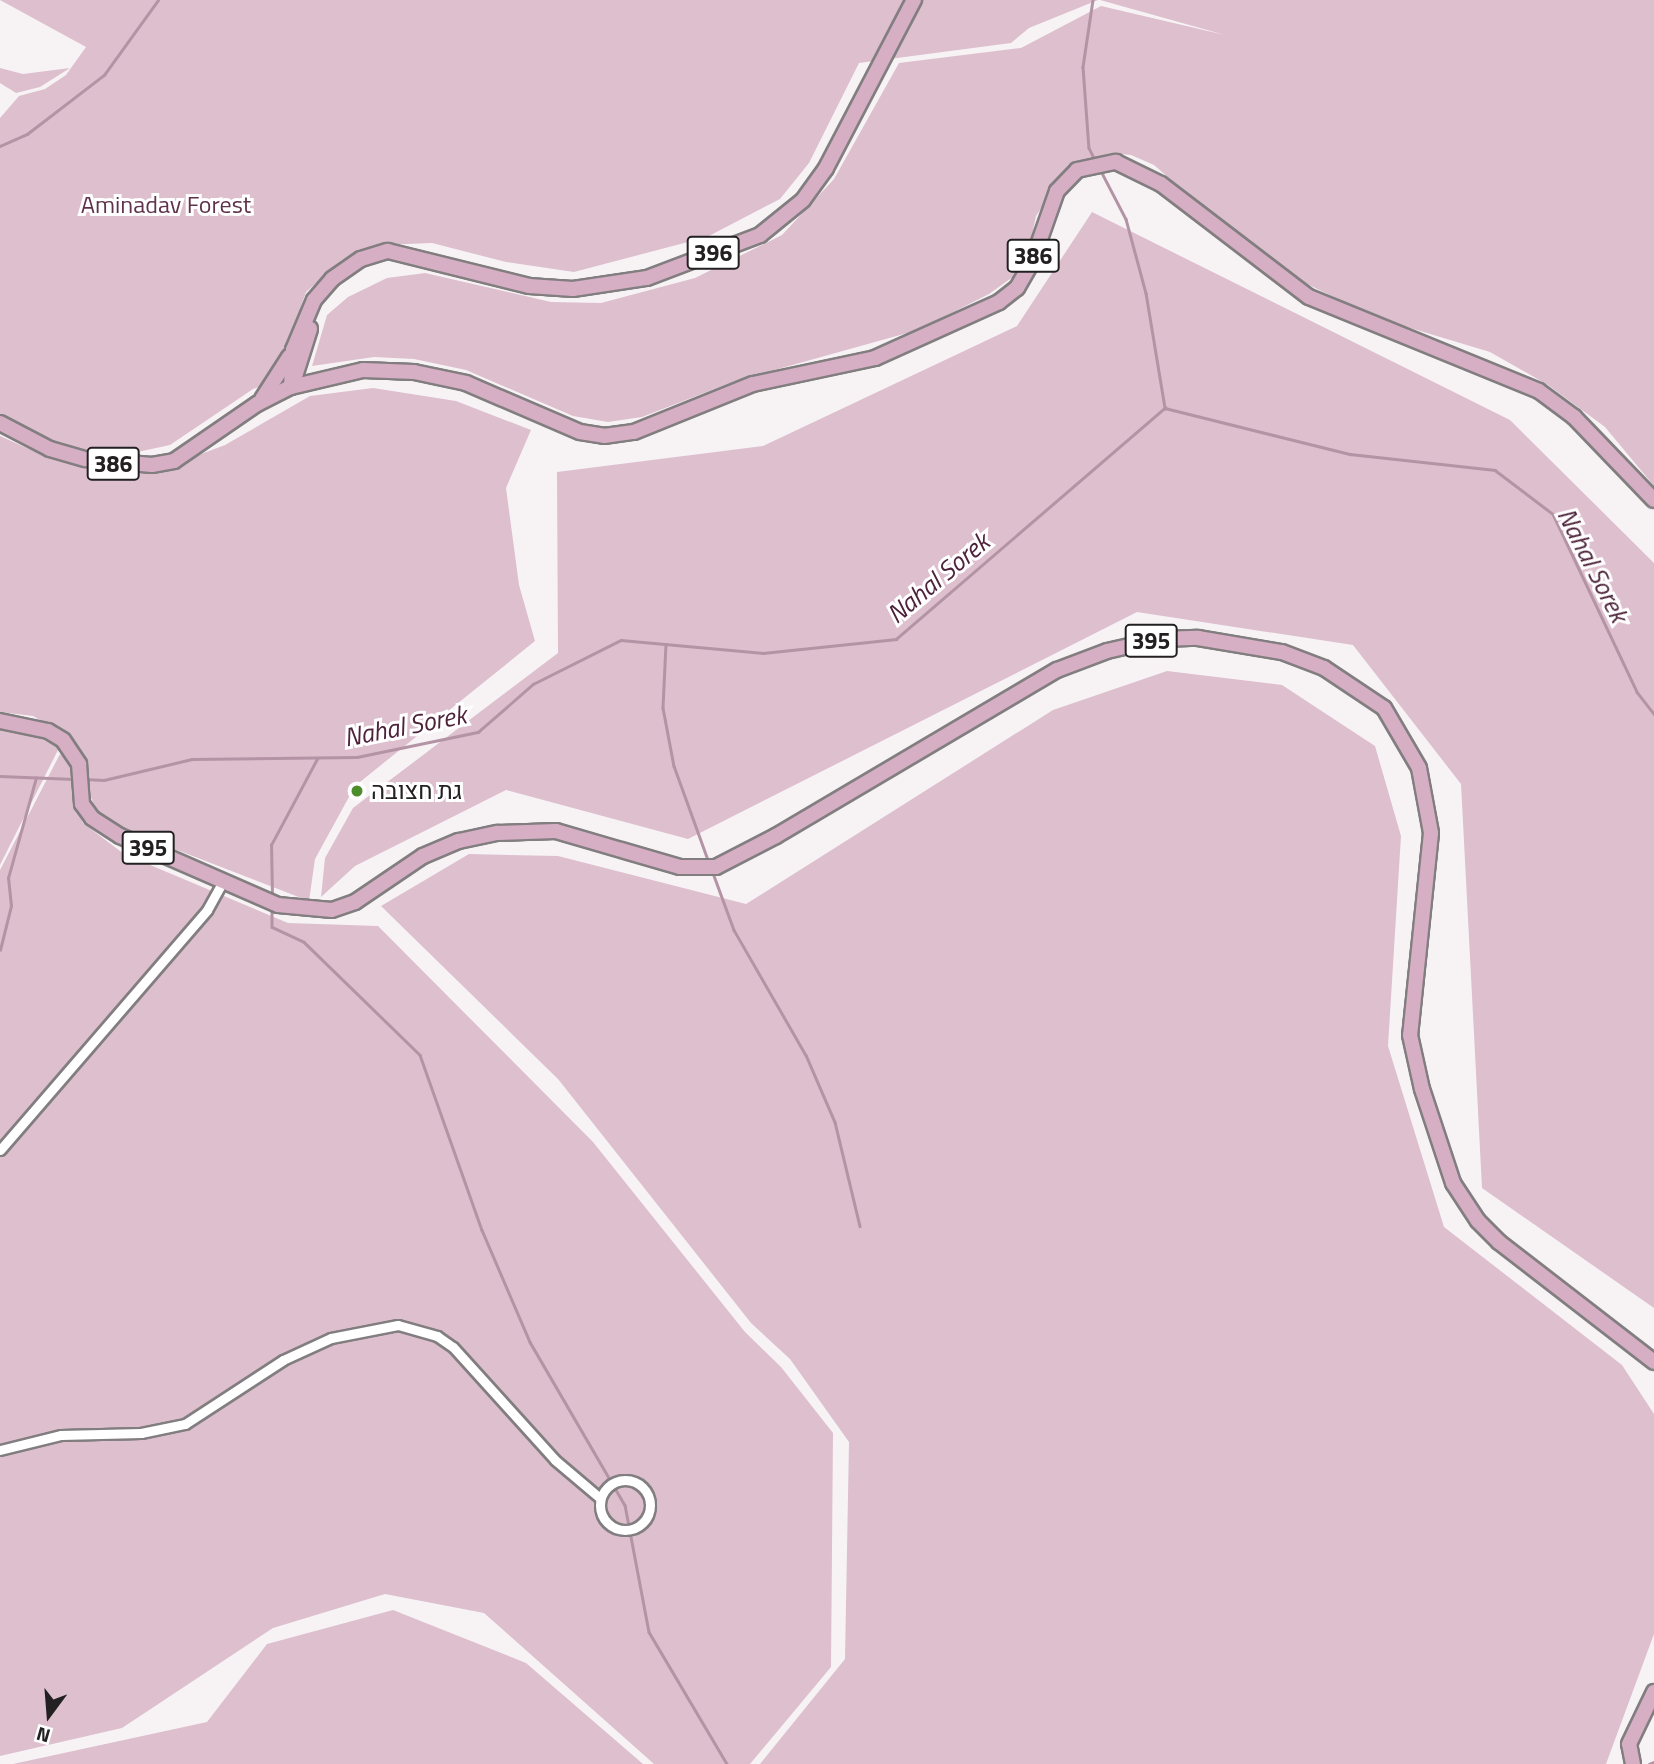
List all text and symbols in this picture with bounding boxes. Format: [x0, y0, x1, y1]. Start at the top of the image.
park label: Aminadav Forest [81, 191, 251, 219]
road number: 396 [685, 234, 741, 272]
road number: 386 [1005, 236, 1061, 276]
road number: 386 [85, 445, 141, 484]
water label: Nahal Sorek [1551, 503, 1635, 627]
water label: Nahal Sorek [881, 526, 995, 630]
road number: 395 [1123, 622, 1179, 660]
water label: Nahal Sorek [341, 699, 469, 753]
place label: גת חצובה [371, 777, 462, 805]
marker: גת חצובה [349, 783, 365, 799]
road number: 395 [120, 828, 176, 868]
north arrow [14, 1680, 84, 1750]
text: N [33, 1720, 53, 1751]

